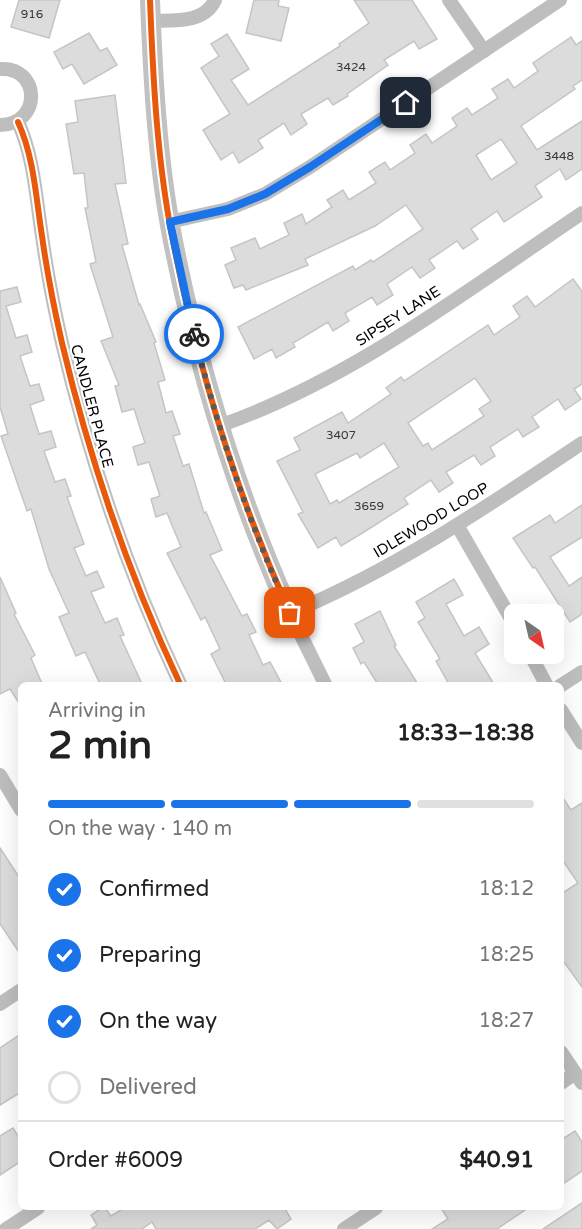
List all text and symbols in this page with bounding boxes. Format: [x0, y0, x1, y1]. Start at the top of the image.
house number: 916 [21, 7, 43, 21]
house number: 3424 [336, 60, 367, 74]
pin [380, 77, 431, 128]
icon: home [389, 86, 422, 119]
house number: 3448 [544, 149, 574, 163]
street label: SIPSEY LANE [352, 282, 444, 350]
courier [164, 304, 224, 364]
icon: bike [178, 318, 211, 351]
street label: CANDLER PLACE [67, 342, 117, 470]
house number: 3407 [326, 428, 356, 442]
street label: IDLEWOOD LOOP [370, 478, 492, 562]
house number: 3659 [354, 499, 384, 513]
pin [264, 587, 315, 638]
icon: bag [273, 596, 306, 629]
north arrow [504, 604, 564, 664]
map controls [504, 604, 564, 664]
text: Arriving in [48, 699, 146, 723]
text: 18:33–18:38 [397, 720, 534, 746]
text: 2 min [48, 722, 152, 769]
text: On the way · 140 m [48, 817, 232, 841]
icon: check [48, 873, 81, 906]
text: Confirmed [99, 876, 209, 902]
text: 18:12 [479, 877, 534, 901]
icon: check [48, 939, 81, 972]
text: Preparing [99, 942, 202, 968]
text: 18:25 [479, 943, 534, 967]
icon: check [48, 1005, 81, 1038]
text: On the way [99, 1008, 217, 1034]
text: 18:27 [479, 1009, 534, 1033]
text: Delivered [99, 1074, 197, 1100]
text: Order #6009 [48, 1147, 183, 1173]
text: $40.91 [459, 1147, 534, 1173]

